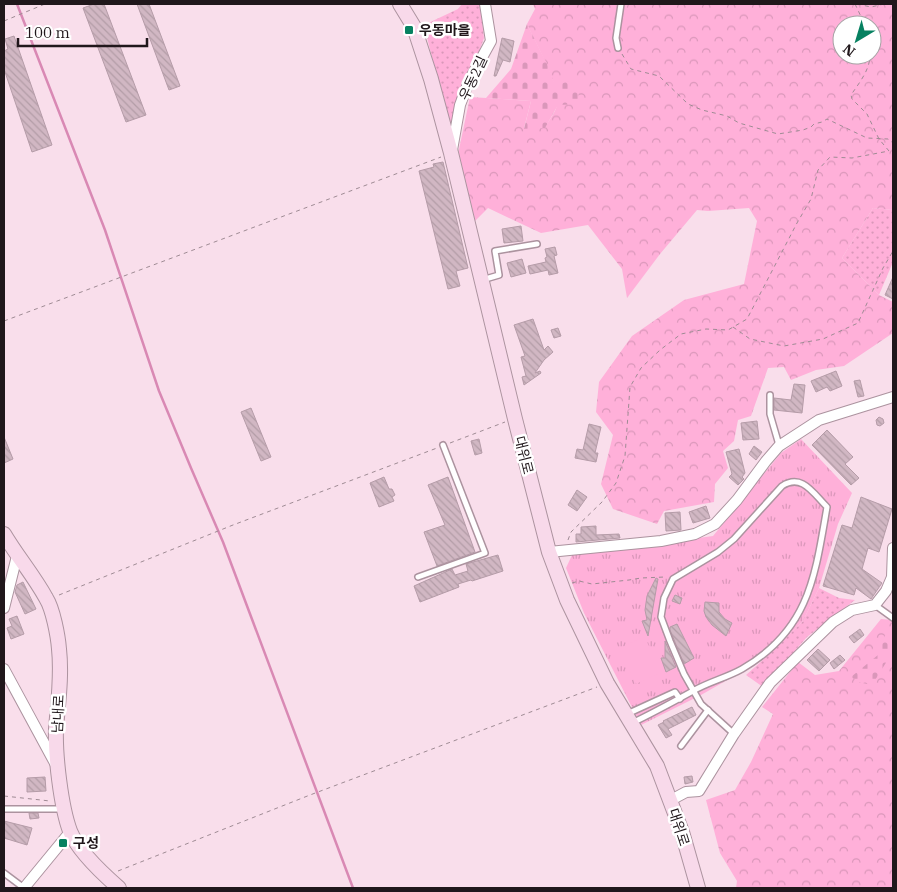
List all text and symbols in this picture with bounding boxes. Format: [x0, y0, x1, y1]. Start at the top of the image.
scale bar [18, 15, 146, 47]
north arrow [832, 15, 882, 65]
place label: 우동마을 [419, 21, 471, 39]
text: 100 m [25, 23, 70, 42]
marker: 우동마을 [403, 24, 415, 36]
text: N [839, 40, 859, 61]
street label: 우동2길 [455, 53, 491, 103]
street label: 대위로 [511, 434, 537, 476]
street label: 남내로 [48, 694, 68, 734]
street label: 대위로 [664, 806, 694, 848]
place label: 구성 [73, 834, 99, 852]
marker: 구성 [57, 837, 69, 849]

